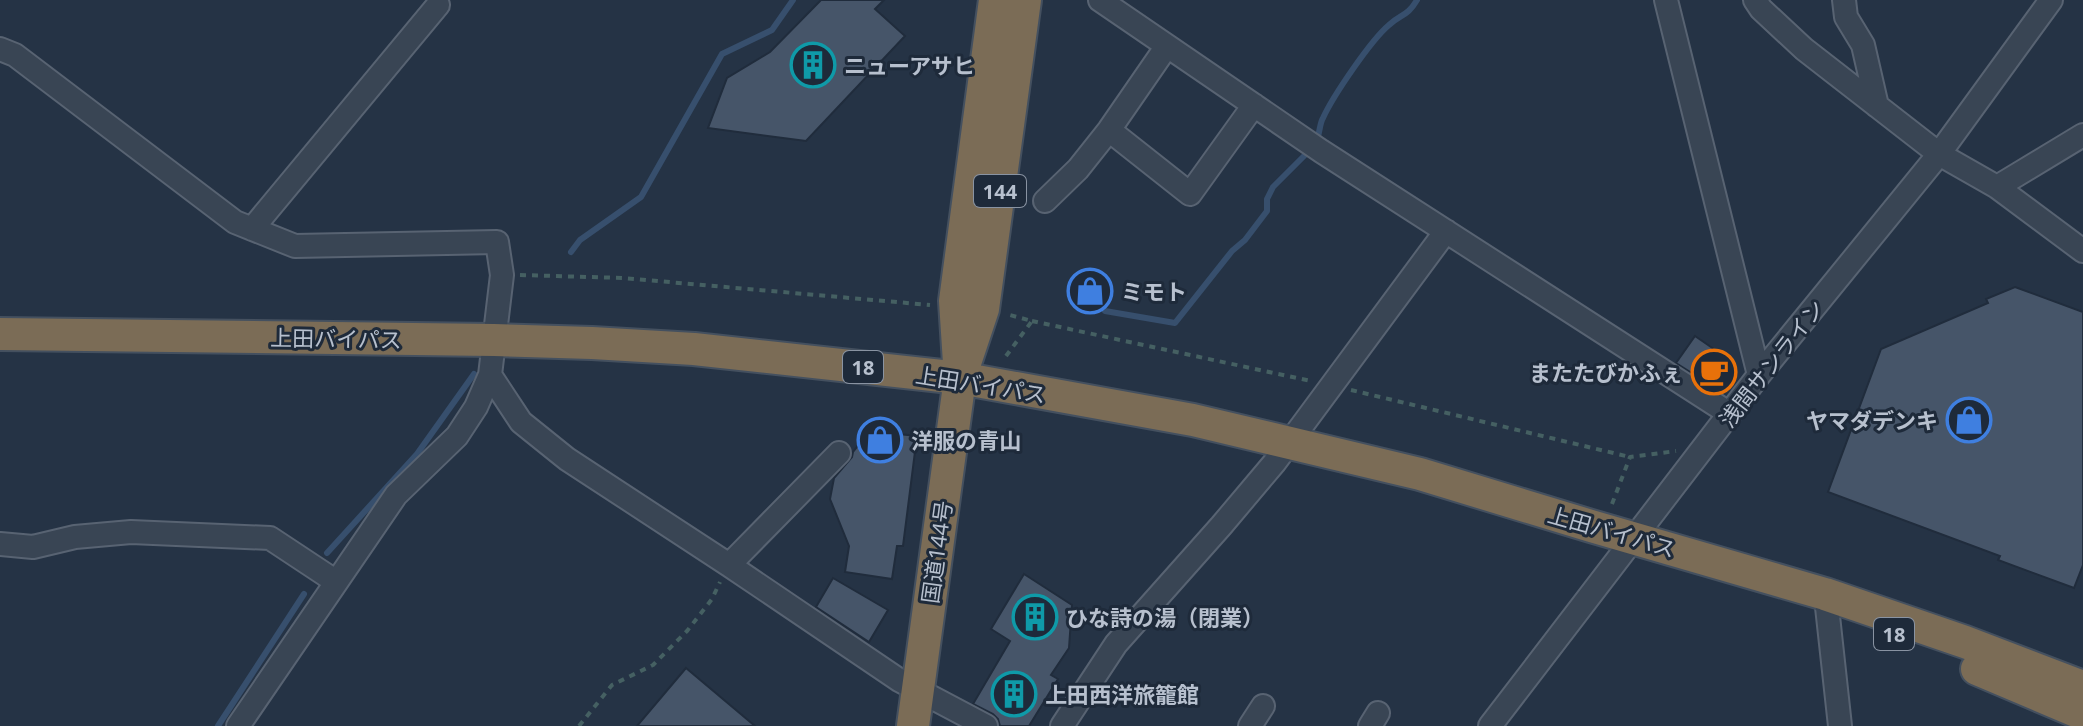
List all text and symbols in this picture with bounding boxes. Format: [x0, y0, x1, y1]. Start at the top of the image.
building icon: ニューアサヒ [789, 41, 837, 89]
place label: ニューアサヒ [844, 50, 975, 80]
road number: 144 [974, 175, 1026, 207]
shop icon: ミモト [1066, 267, 1114, 315]
place label: ミモト [1121, 276, 1187, 306]
street label: 浅間サンライン [1712, 293, 1830, 433]
street label: 上田バイパス [270, 322, 402, 354]
cafe icon: またたびかふぇ [1690, 348, 1738, 396]
road number: 18 [843, 351, 883, 383]
place label: またたびかふぇ [1529, 357, 1683, 387]
street label: 上田バイパス [914, 359, 1048, 409]
shop icon: ヤマダデンキ [1945, 396, 1993, 444]
place label: ヤマダデンキ [1806, 405, 1938, 435]
shop icon: 洋服の青山 [856, 416, 904, 464]
place label: 洋服の青山 [911, 425, 1021, 455]
street label: 上田バイパス [1545, 498, 1679, 564]
street label: 国道144号 [914, 499, 958, 605]
building icon: ひな詩の湯（閉業） [1011, 593, 1059, 641]
place label: ひな詩の湯（閉業） [1066, 602, 1264, 632]
road number: 18 [1874, 618, 1914, 650]
building icon: 上田西洋旅籠館 [990, 670, 1038, 718]
place label: 上田西洋旅籠館 [1045, 679, 1199, 709]

